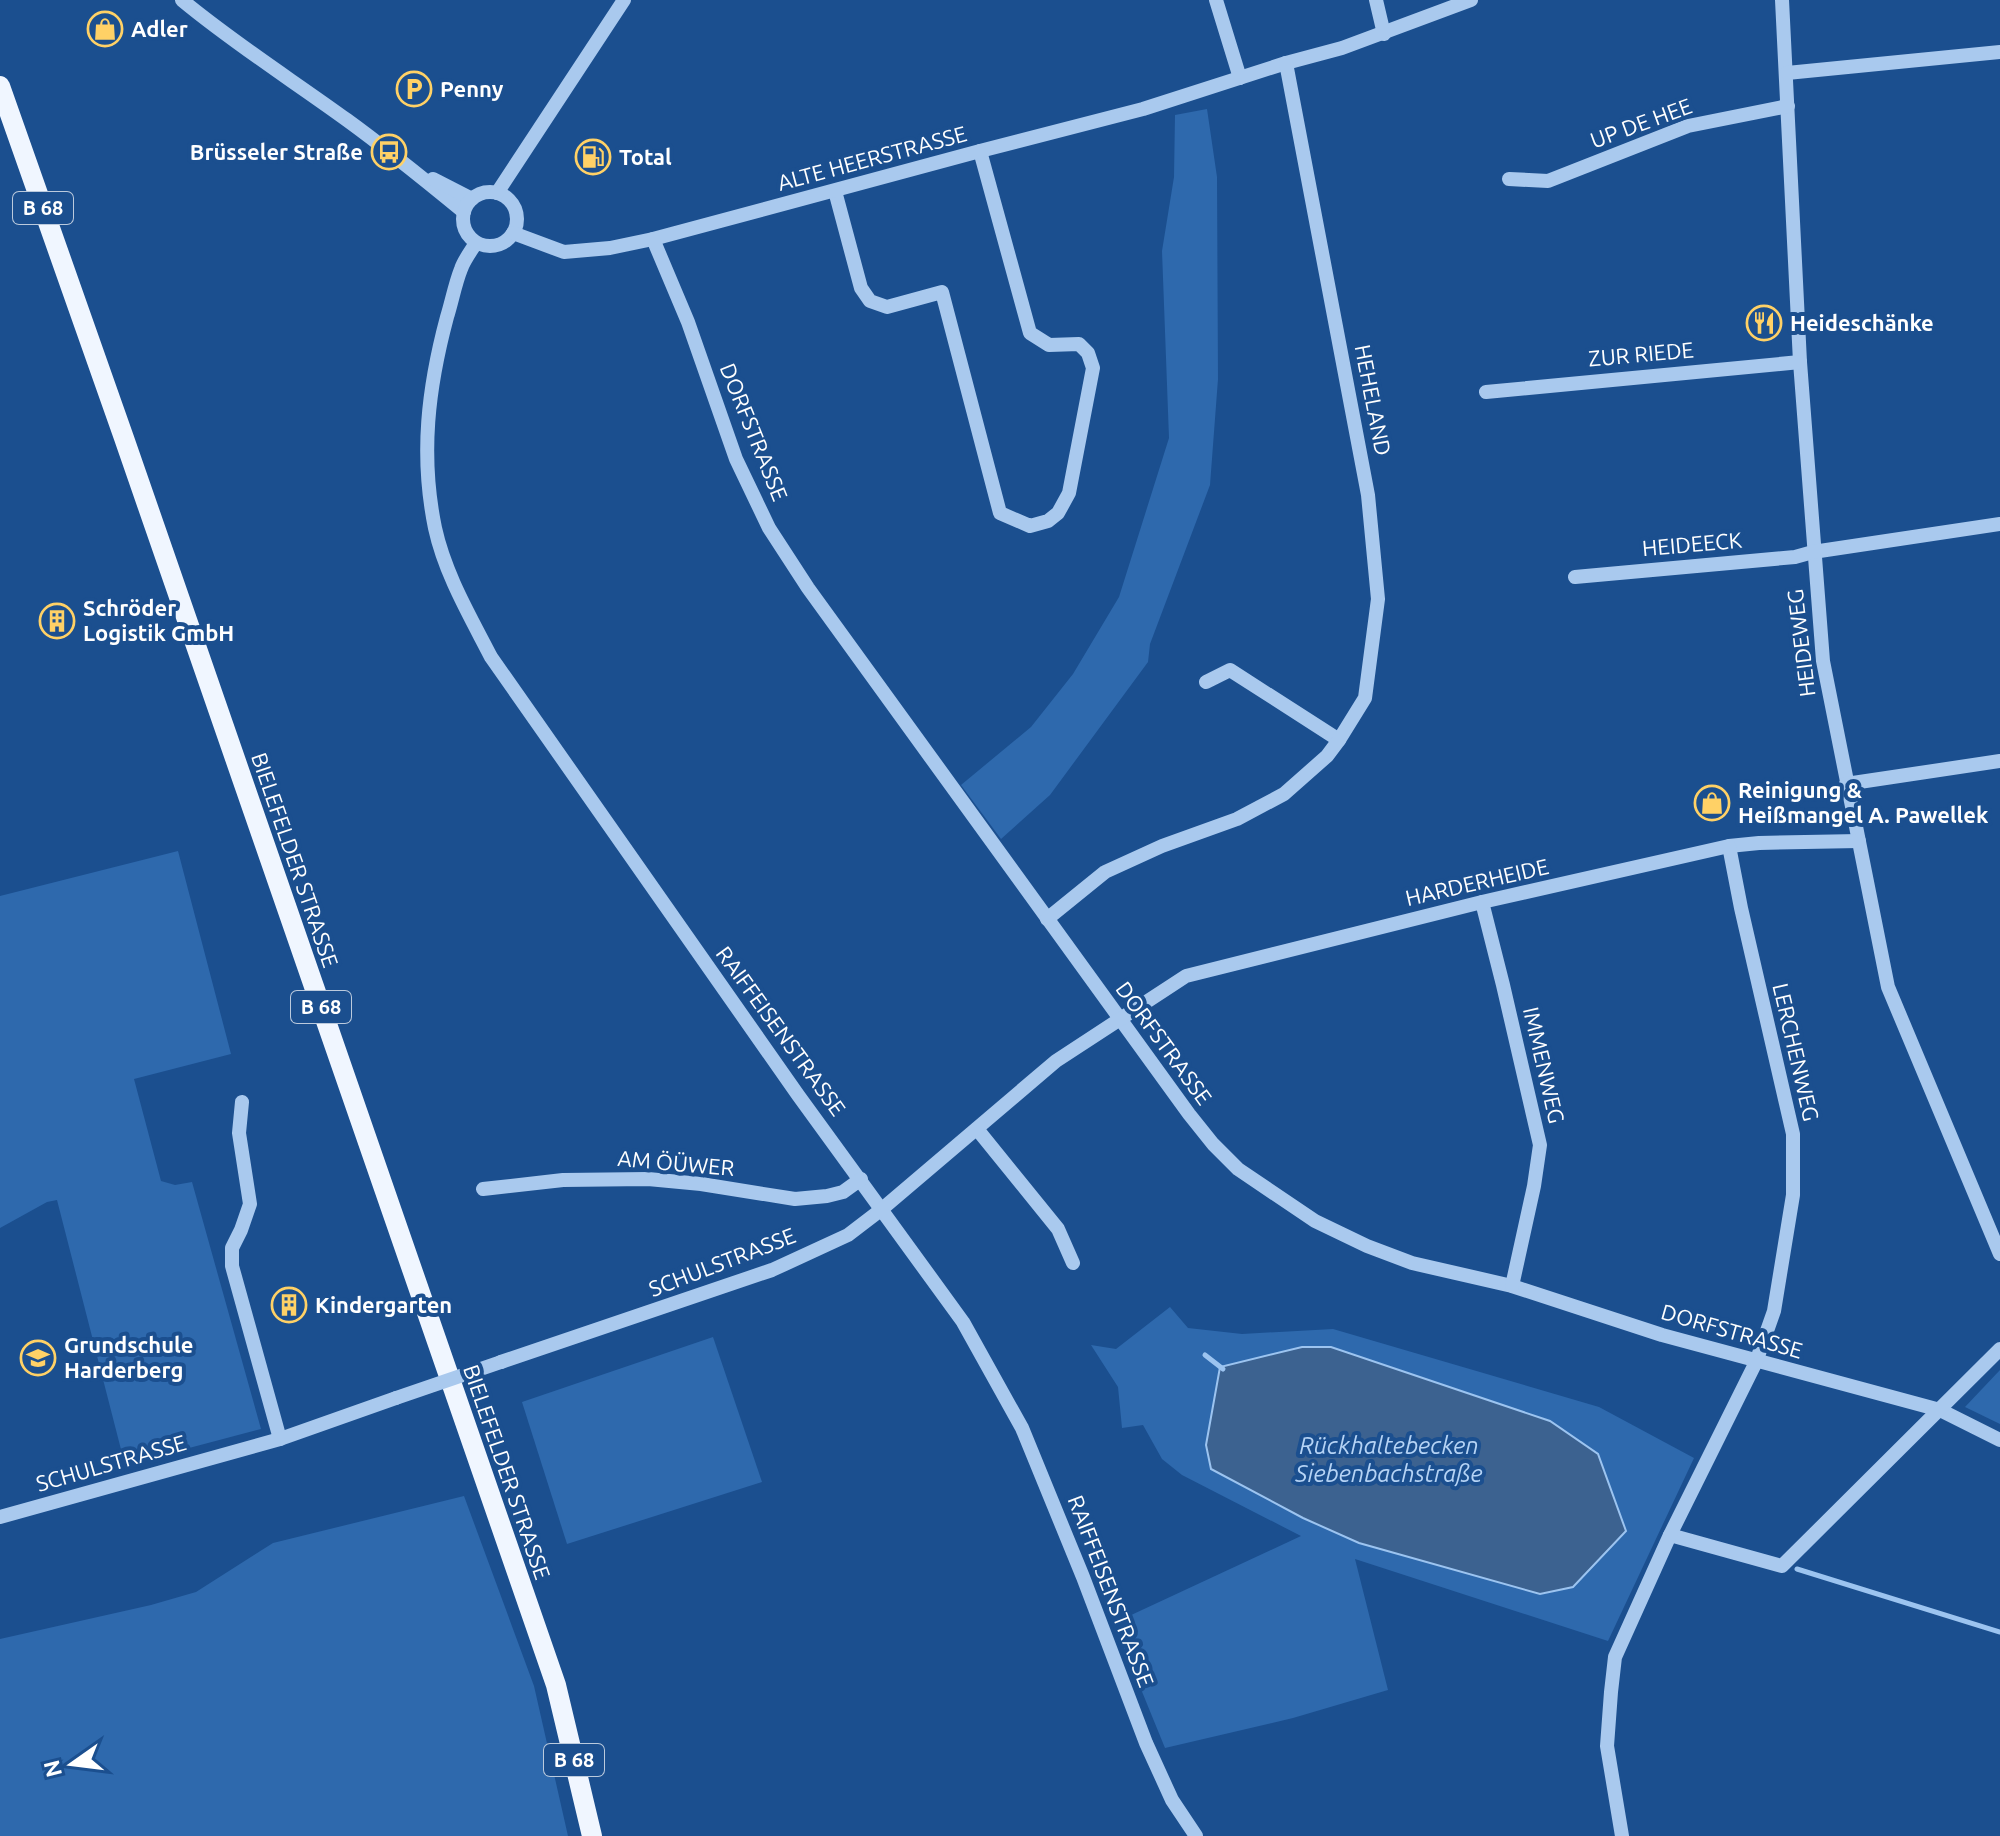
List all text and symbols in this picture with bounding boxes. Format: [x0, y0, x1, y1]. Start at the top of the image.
shop icon: Adler [86, 10, 124, 48]
place label: Adler [131, 16, 188, 41]
parking icon: Penny [395, 70, 433, 108]
place label: Penny [440, 76, 504, 101]
street label: UP DE HEE [1587, 93, 1695, 152]
street label: ALTE HEERSTRASSE [775, 120, 969, 195]
bus stop icon: Brüsseler Straße [370, 133, 408, 171]
fuel station icon: Total [574, 138, 612, 176]
place label: Brüsseler Straße [190, 139, 363, 164]
place label: Total [619, 144, 672, 169]
road number: B 68 [13, 192, 73, 224]
restaurant icon: Heideschänke [1745, 304, 1783, 342]
place label: Heideschänke [1790, 310, 1934, 335]
street label: ZUR RIEDE [1587, 336, 1695, 371]
street label: HEHELAND [1350, 342, 1397, 458]
street label: DORFSTRASSE [716, 359, 793, 504]
street label: HEIDEECK [1641, 527, 1743, 560]
street label: HEIDEWEG [1782, 588, 1819, 698]
place label: Schröder Logistik GmbH [83, 595, 234, 645]
building icon: Schröder Logistik GmbH [38, 602, 76, 640]
street label: BIELEFELDER STRASSE [247, 749, 344, 970]
place label: Reinigung & Heißmangel A. Pawellek [1738, 777, 1989, 827]
shop icon: Reinigung & Heißmangel A. Pawellek [1693, 784, 1731, 822]
street label: HARDERHEIDE [1403, 853, 1551, 910]
street label: RAIFFEISENSTRASSE [712, 941, 851, 1120]
street label: DORFSTRASSE [1111, 976, 1217, 1109]
street label: LERCHENWEG [1768, 980, 1825, 1123]
road number: B 68 [291, 991, 351, 1023]
street label: IMMENWEG [1519, 1004, 1570, 1126]
street label: AM ÖÜWER [617, 1145, 736, 1180]
street label: SCHULSTRASSE [645, 1222, 799, 1301]
building icon: Kindergarten [270, 1286, 308, 1324]
place label: Kindergarten [315, 1292, 452, 1317]
street label: DORFSTRASSE [1659, 1298, 1806, 1363]
place label: Grundschule Harderberg [64, 1332, 193, 1382]
school or university icon: Grundschule Harderberg [19, 1339, 57, 1377]
street label: BIELEFELDER STRASSE [459, 1361, 556, 1582]
street label: SCHULSTRASSE [33, 1429, 189, 1496]
water label: Rückhaltebecken Siebenbachstraße [1294, 1432, 1483, 1487]
street label: RAIFFEISENSTRASSE [1063, 1492, 1160, 1690]
north arrow [32, 1724, 112, 1804]
road number: B 68 [544, 1744, 604, 1776]
text: N [38, 1758, 66, 1780]

